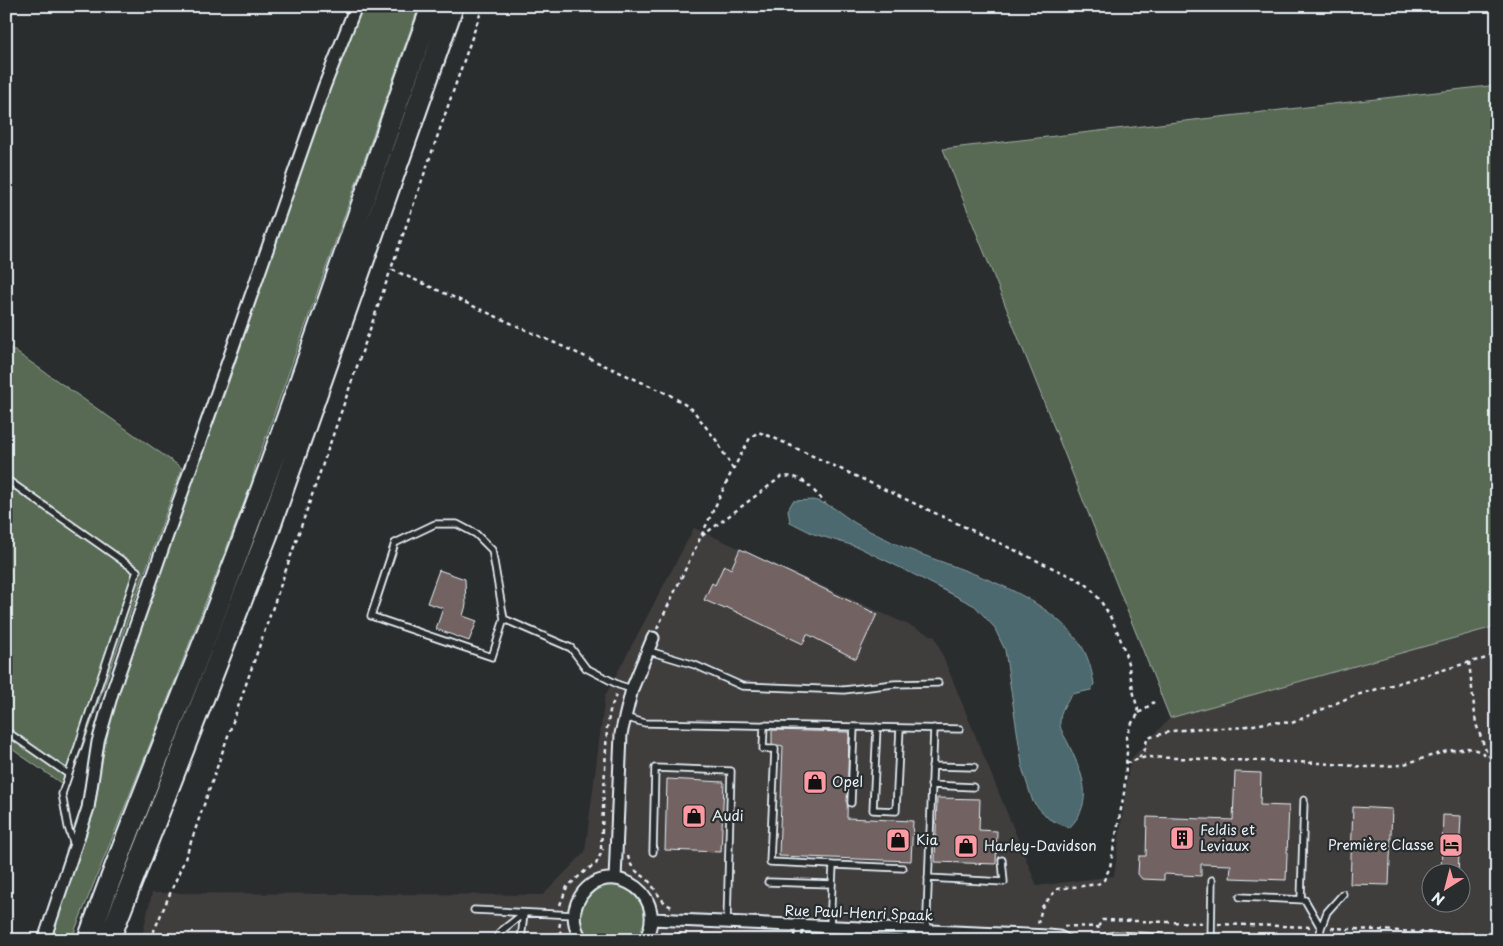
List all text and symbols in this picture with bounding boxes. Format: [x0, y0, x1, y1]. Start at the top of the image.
shop icon: Opel [802, 769, 828, 795]
place label: Opel [832, 771, 863, 792]
shop icon: Audi [681, 803, 707, 829]
place label: Audi [712, 805, 744, 826]
place label: Feldis et Leviaux [1200, 819, 1255, 856]
building icon: Feldis et Leviaux [1169, 825, 1195, 851]
shop icon: Kia [885, 827, 911, 853]
place label: Kia [916, 829, 939, 850]
hotel icon: Première Classe [1438, 832, 1464, 858]
shop icon: Harley-Davidson [953, 833, 979, 859]
place label: Première Classe [1328, 834, 1434, 855]
place label: Harley-Davidson [984, 835, 1097, 856]
north arrow [1420, 864, 1470, 914]
text: N [1427, 887, 1449, 911]
street label: Rue Paul-Henri Spaak [784, 899, 934, 926]

